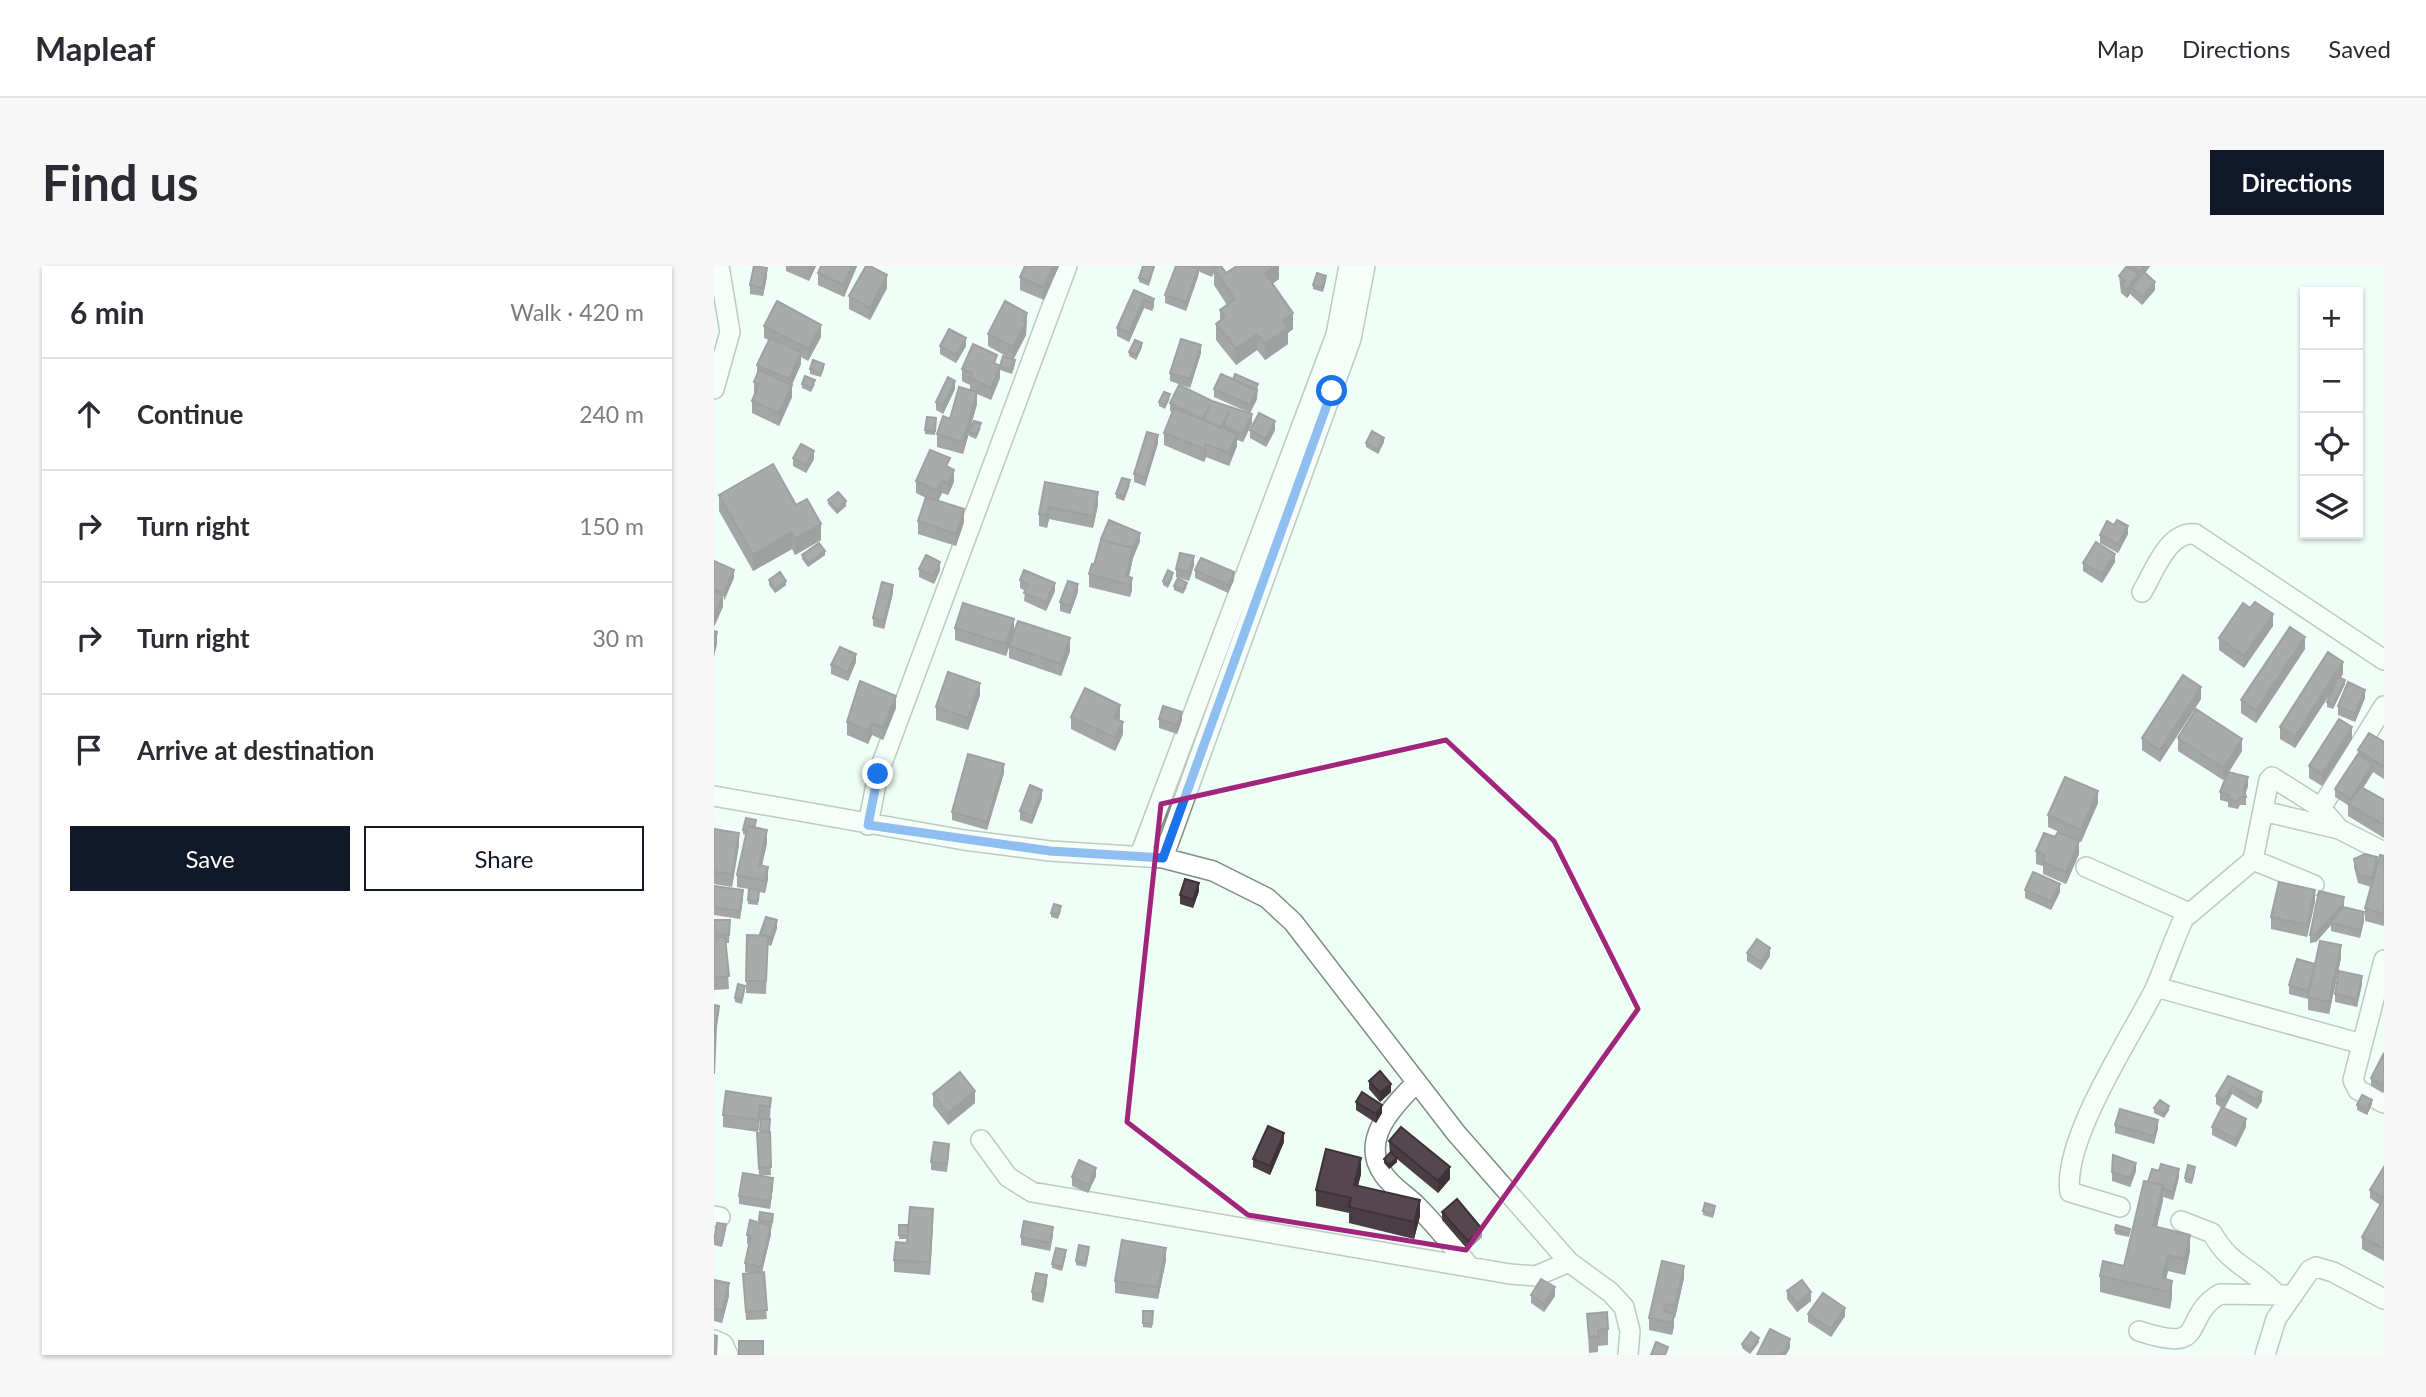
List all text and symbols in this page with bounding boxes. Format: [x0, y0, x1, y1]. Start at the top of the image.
text: Mapleaf [35, 28, 155, 68]
text: Map [2097, 34, 2144, 63]
text: Directions [2182, 34, 2290, 63]
text: Saved [2328, 34, 2391, 63]
button: Directions [2210, 150, 2384, 215]
text: Find us [42, 153, 199, 211]
map controls [2300, 287, 2363, 539]
button: + [2300, 287, 2363, 350]
text: 6 min [70, 294, 144, 330]
text: Walk · 420 m [510, 298, 644, 326]
button: − [2300, 350, 2363, 413]
route start [1316, 375, 1347, 406]
icon: ahead [70, 395, 108, 433]
text: Continue [137, 398, 243, 430]
text: 240 m [579, 400, 644, 428]
button: locate [2300, 413, 2363, 476]
button: layers [2300, 476, 2363, 539]
icon: right [70, 507, 108, 545]
text: Turn right [137, 510, 250, 542]
text: 150 m [579, 512, 644, 540]
icon: right [70, 619, 108, 657]
text: Turn right [137, 622, 250, 654]
text: 30 m [593, 624, 644, 652]
icon: arrive [70, 731, 108, 769]
text: Arrive at destination [137, 734, 374, 766]
route end [862, 758, 893, 789]
button: Save [70, 826, 350, 891]
button: Share [364, 826, 644, 891]

